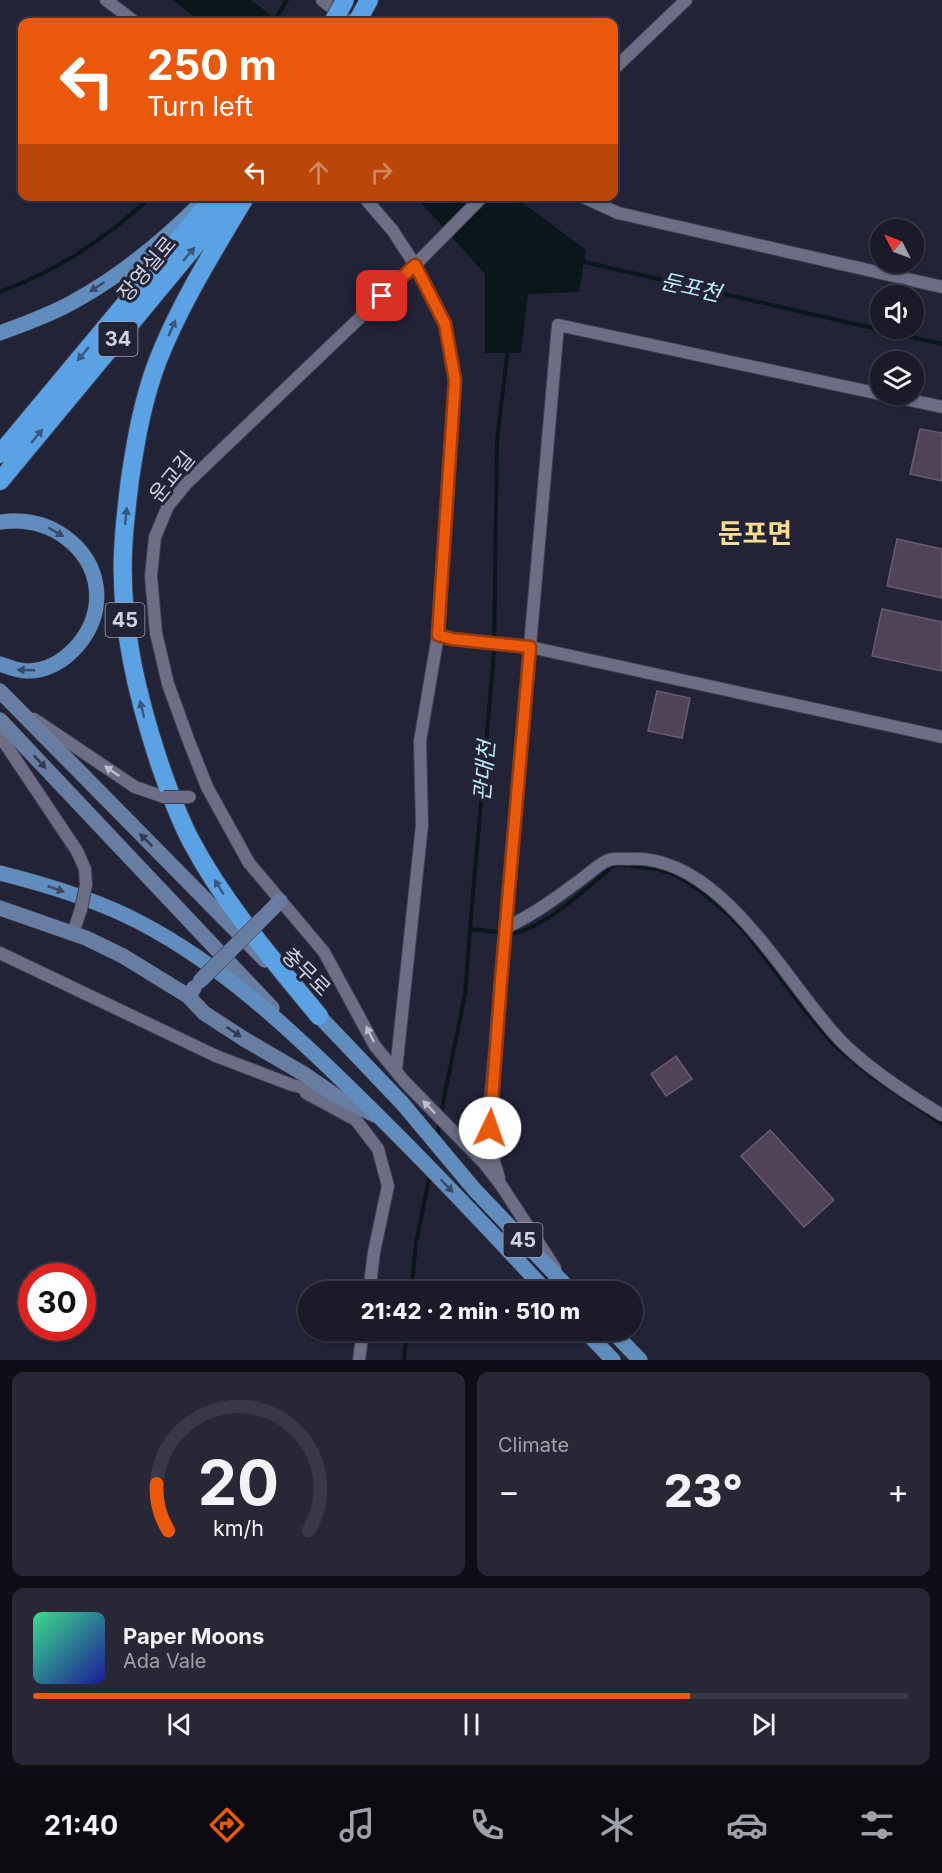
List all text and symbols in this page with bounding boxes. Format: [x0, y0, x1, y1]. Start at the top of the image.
text: 250 m [147, 39, 277, 90]
icon: left [48, 42, 126, 120]
text: Turn left [147, 90, 253, 123]
icon: left [239, 156, 272, 189]
icon: ahead [302, 156, 335, 189]
icon: right [365, 156, 398, 189]
north arrow [870, 219, 924, 273]
map controls [870, 219, 924, 405]
street label: 장영실로 [112, 231, 181, 306]
one-way arrow [182, 246, 195, 262]
water label: 둔포천 [658, 268, 726, 307]
pin [356, 270, 407, 321]
icon: arrive [365, 279, 398, 312]
one-way arrow [89, 281, 105, 292]
button: sound [870, 285, 924, 339]
one-way arrow [167, 318, 177, 336]
road number: 34 [98, 322, 138, 356]
one-way arrow [77, 346, 90, 362]
button: layers [870, 351, 924, 405]
one-way arrow [31, 428, 44, 444]
street label: 운교길 [144, 446, 200, 507]
one-way arrow [121, 506, 131, 525]
district label: 둔포면 [718, 517, 792, 550]
one-way arrow [48, 527, 65, 537]
road number: 45 [106, 603, 144, 637]
one-way arrow [16, 665, 35, 674]
one-way arrow [136, 700, 146, 718]
water label: 관대천 [468, 737, 500, 802]
one-way arrow [33, 754, 46, 769]
one-way arrow [104, 765, 120, 777]
one-way arrow [139, 833, 153, 847]
one-way arrow [214, 879, 225, 895]
one-way arrow [47, 885, 65, 895]
street label: 충무로 [277, 942, 336, 1001]
one-way arrow [365, 1025, 374, 1042]
one-way arrow [225, 1027, 242, 1038]
position arrow [458, 1096, 522, 1160]
one-way arrow [422, 1100, 436, 1115]
one-way arrow [440, 1179, 454, 1194]
road number: 45 [504, 1223, 542, 1257]
speed limit sign: 30 [18, 1263, 96, 1341]
text: 21:42 · 2 min · 510 m [361, 1298, 580, 1324]
text: Climate [498, 1433, 569, 1457]
text: 20 [198, 1445, 279, 1520]
text: 23° [664, 1463, 743, 1518]
text: − [498, 1471, 520, 1511]
text: + [887, 1471, 909, 1511]
text: km/h [213, 1515, 264, 1541]
text: Paper Moons [123, 1623, 264, 1649]
text: Ada Vale [123, 1649, 206, 1673]
icon: previous [163, 1708, 196, 1741]
icon: pause [455, 1708, 488, 1741]
icon: next [747, 1708, 780, 1741]
icon: directions [206, 1804, 248, 1846]
icon: music [336, 1804, 378, 1846]
icon: phone [466, 1804, 508, 1846]
icon: climate [596, 1804, 638, 1846]
icon: car [726, 1804, 768, 1846]
icon: filters [856, 1804, 898, 1846]
text: 21:40 [44, 1809, 118, 1842]

